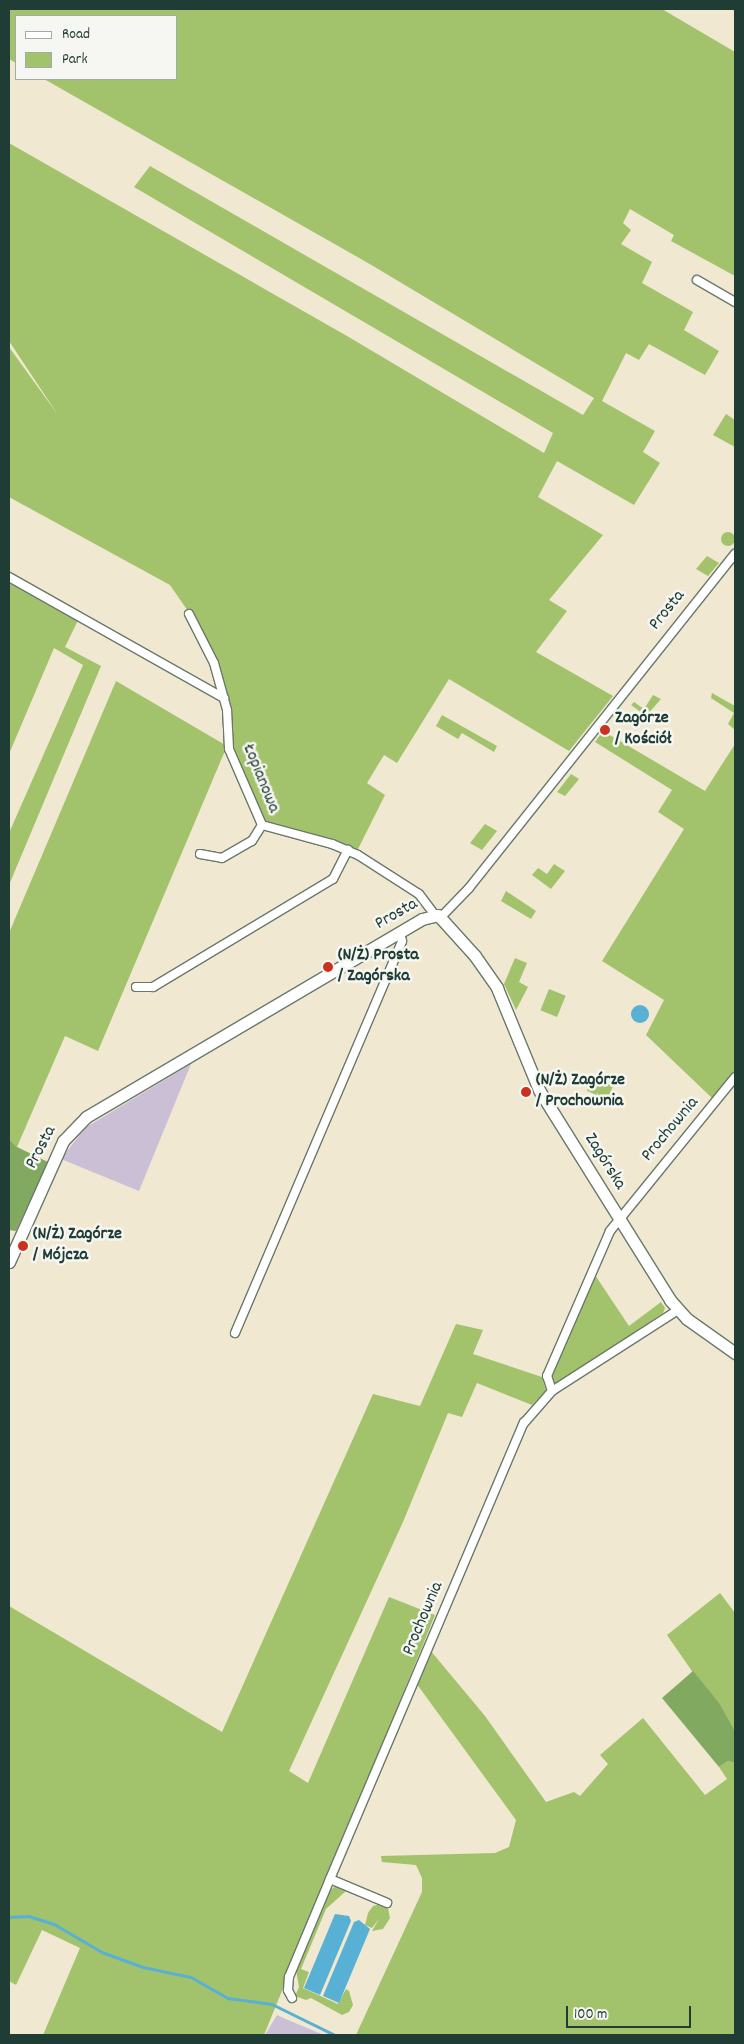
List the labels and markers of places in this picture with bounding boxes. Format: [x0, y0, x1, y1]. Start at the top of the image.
place label: Zagórze / Kościół [615, 709, 671, 752]
marker: Zagórze / Kościół [599, 724, 611, 736]
place label: (N/Ż) Prosta / Zagórska [338, 946, 419, 989]
marker: (N/Ż) Prosta / Zagórska [322, 961, 334, 973]
place label: (N/Ż) Zagórze / Prochownia [536, 1071, 625, 1114]
marker: (N/Ż) Zagórze / Prochownia [520, 1086, 532, 1098]
place label: (N/Ż) Zagórze / Mójcza [33, 1225, 122, 1268]
marker: (N/Ż) Zagórze / Mójcza [17, 1240, 29, 1252]

